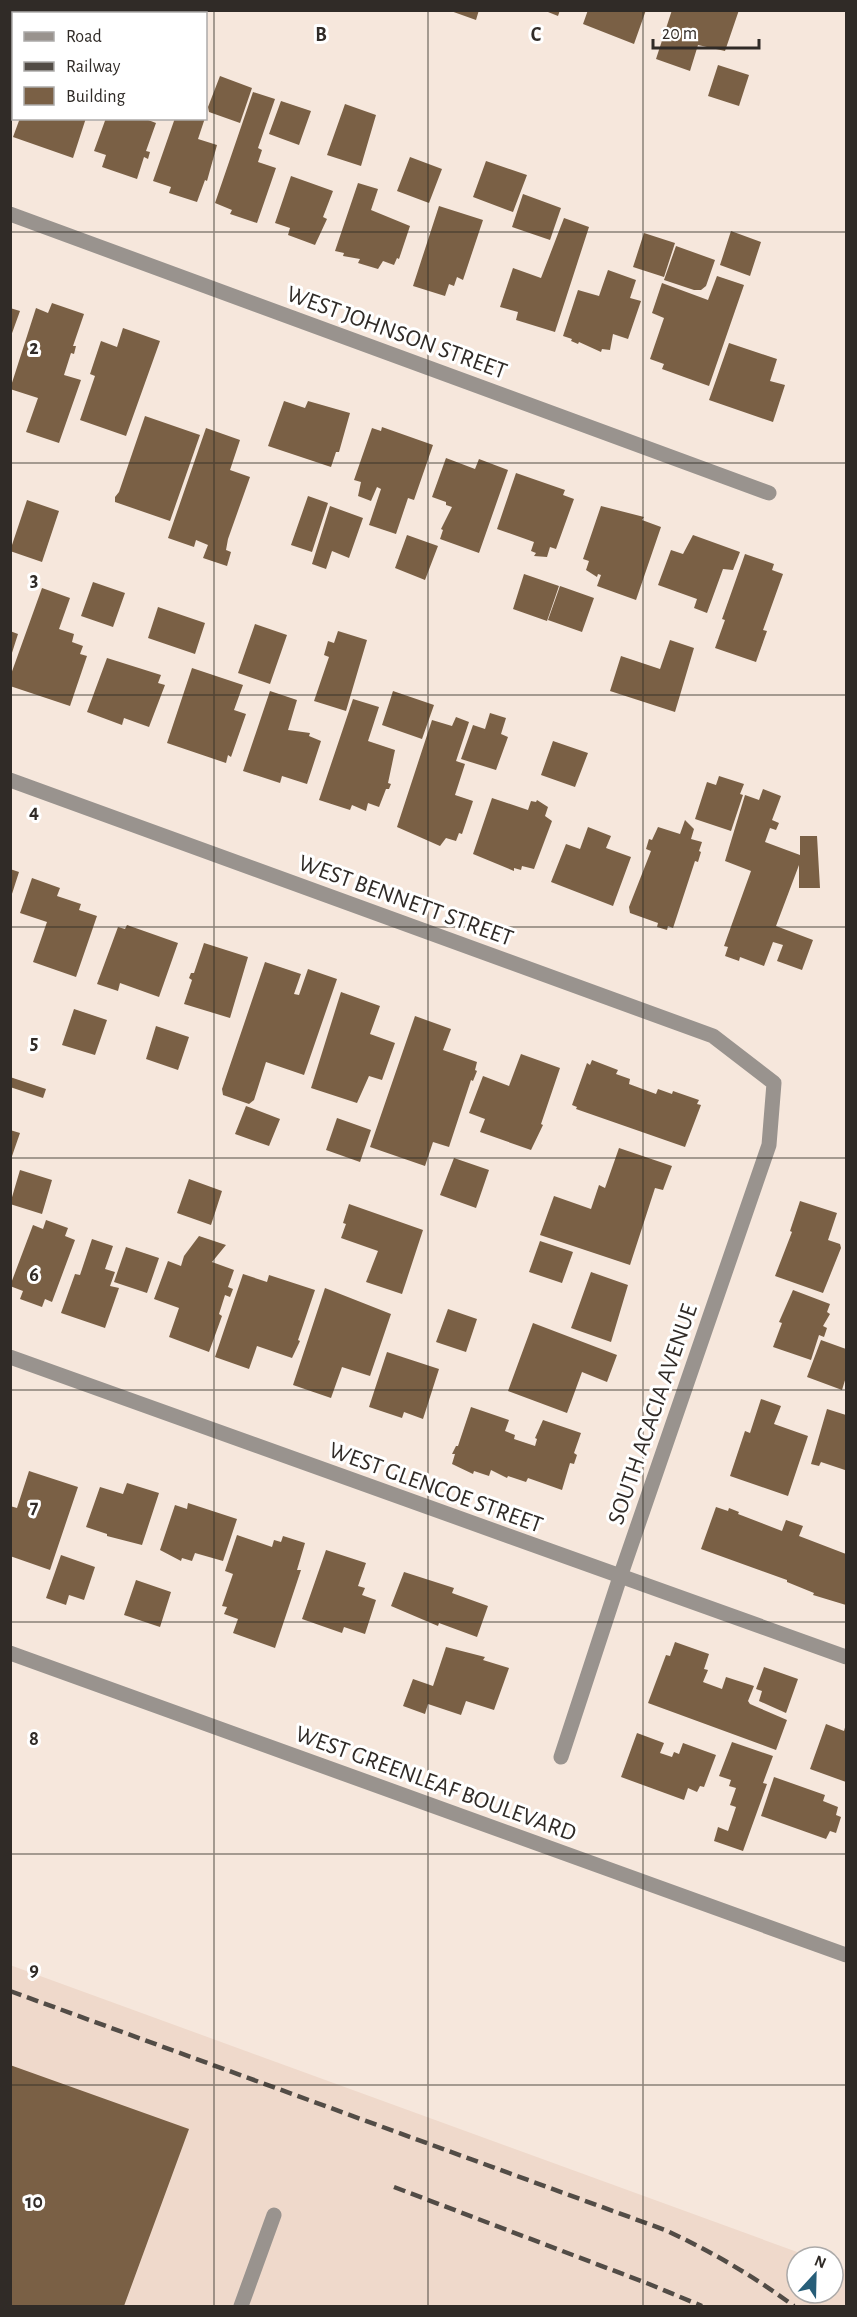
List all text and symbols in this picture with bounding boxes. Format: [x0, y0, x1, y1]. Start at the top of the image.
legend [12, 12, 207, 120]
scale bar [653, 12, 760, 50]
text: B [315, 25, 327, 45]
text: C [531, 25, 542, 45]
text: 20 m [662, 25, 697, 43]
text: Road [66, 28, 102, 46]
text: Railway [66, 58, 121, 76]
text: Building [66, 88, 126, 106]
street label: WEST JOHNSON STREET [283, 282, 510, 384]
text: 2 [29, 338, 39, 358]
text: 3 [30, 570, 38, 590]
text: 4 [29, 802, 39, 822]
street label: WEST BENNETT STREET [295, 851, 517, 951]
text: 5 [30, 1033, 38, 1053]
text: 6 [29, 1265, 39, 1285]
street label: SOUTH ACACIA AVENUE [604, 1301, 702, 1528]
street label: WEST GLENCOE STREET [325, 1438, 546, 1538]
text: 7 [30, 1497, 39, 1517]
street label: WEST GREENLEAF BOULEVARD [292, 1722, 579, 1846]
text: 8 [29, 1729, 39, 1749]
text: 9 [29, 1960, 39, 1980]
text: 10 [25, 2192, 43, 2212]
north arrow [785, 2245, 845, 2305]
text: N [812, 2253, 828, 2272]

